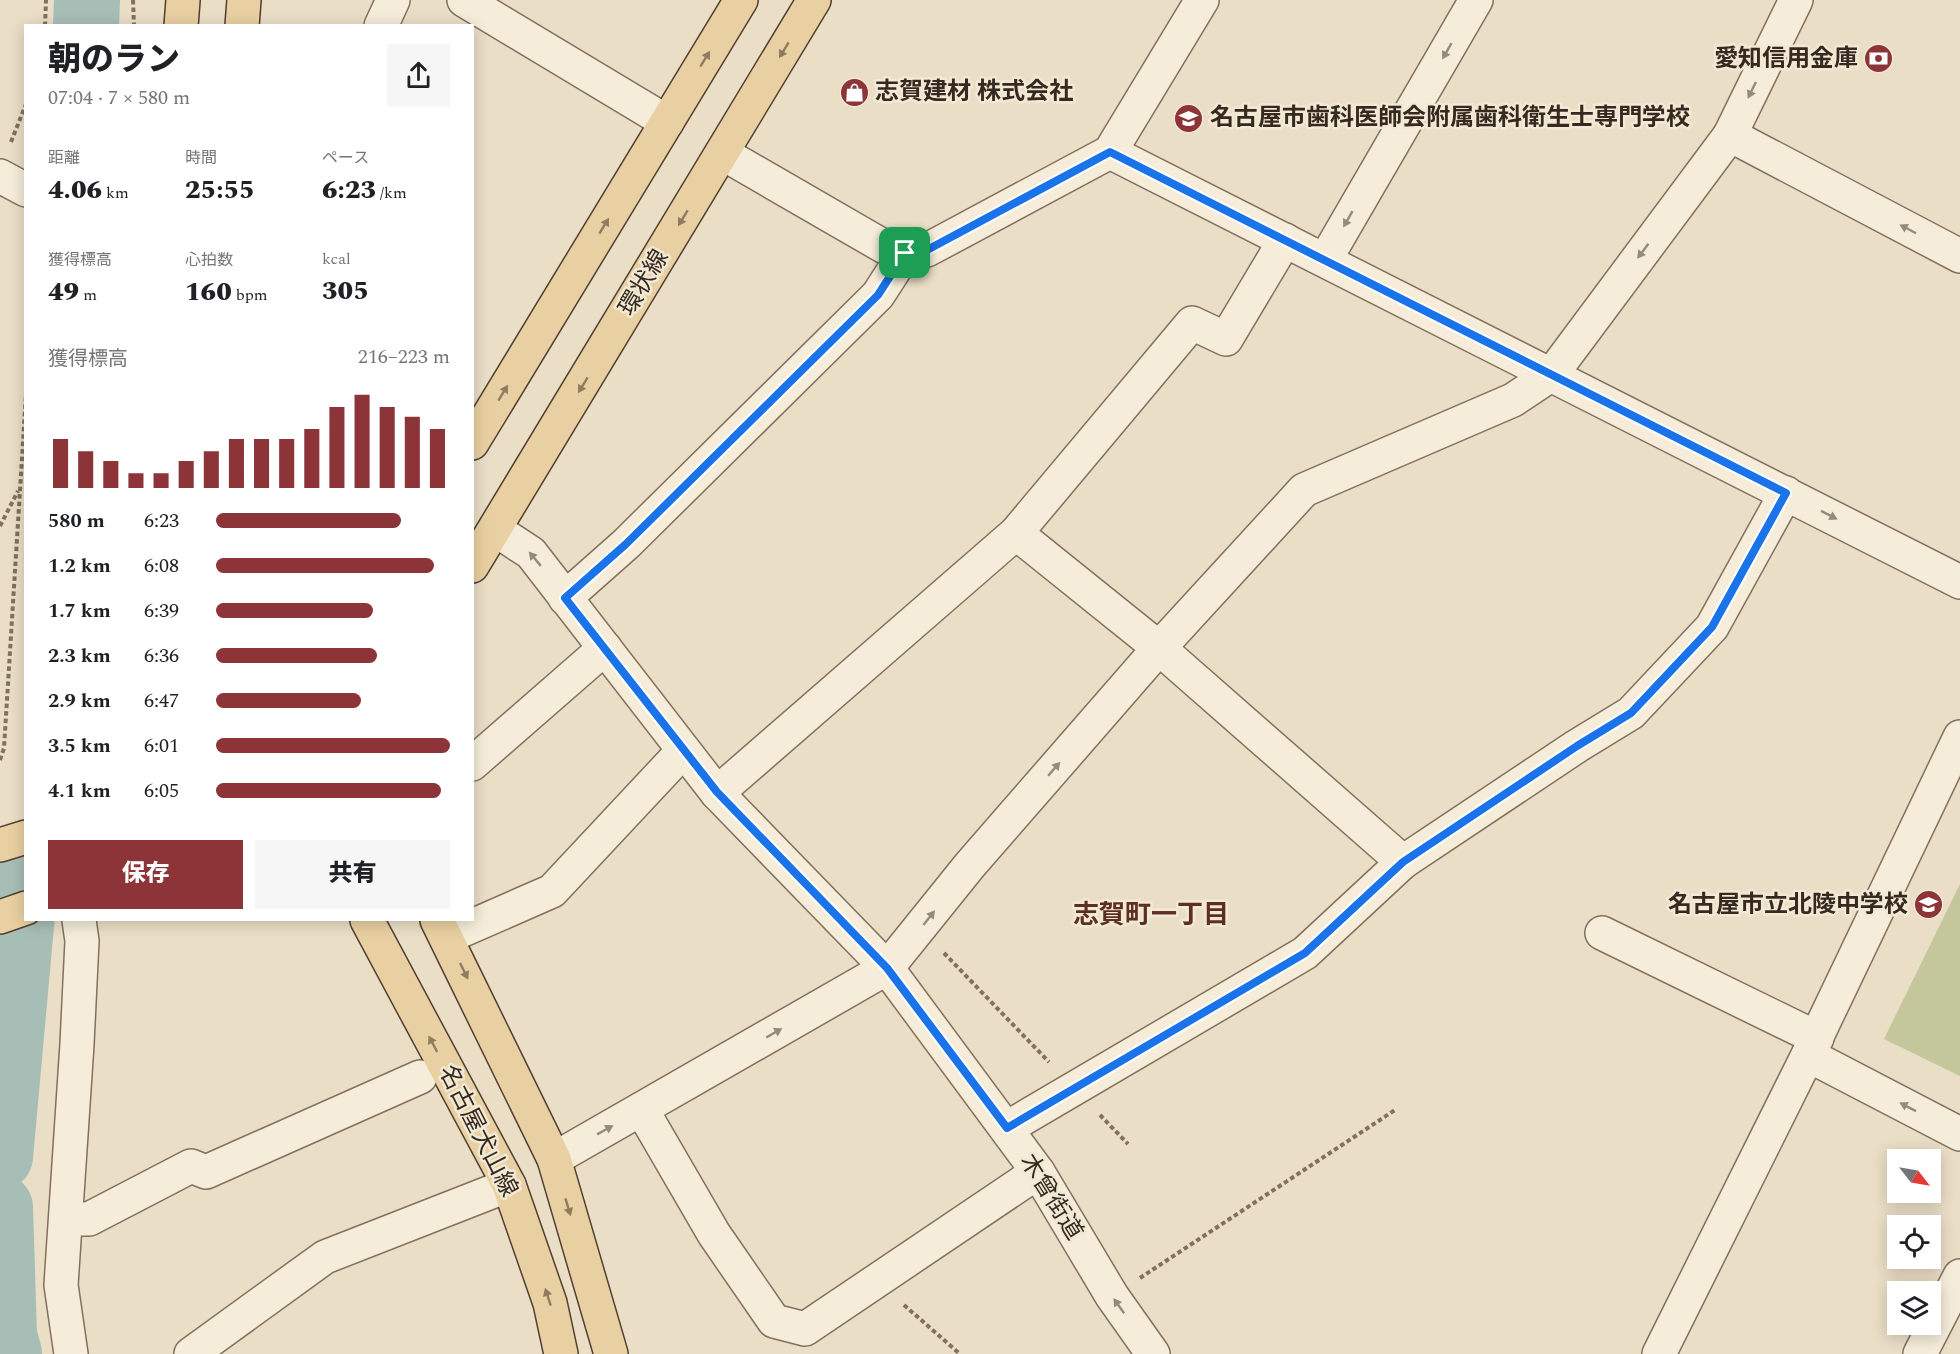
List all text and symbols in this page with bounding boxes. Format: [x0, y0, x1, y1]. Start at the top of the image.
text: 朝のラン [48, 35, 180, 85]
place label: 愛知信用金庫 [1714, 41, 1858, 77]
one-way arrow [778, 42, 789, 58]
one-way arrow [1442, 42, 1452, 59]
bank icon: 愛知信用金庫 [1863, 43, 1895, 75]
button: share [387, 44, 450, 107]
one-way arrow [699, 51, 710, 67]
place label: 志賀建材 株式会社 [875, 74, 1073, 110]
shop icon: 志賀建材 株式会社 [838, 76, 870, 108]
one-way arrow [1747, 82, 1757, 99]
text: 07:04 · 7 × 580 m [48, 83, 190, 113]
place label: 名古屋市歯科医師会附属歯科衛生士専門学校 [1210, 100, 1690, 136]
school or university icon: 名古屋市歯科医師会附属歯科衛生士専門学校 [1173, 102, 1205, 134]
text: 距離 [48, 146, 80, 170]
text: 時間 [185, 146, 217, 170]
text: ペース [322, 146, 369, 170]
text: 4.06 [48, 170, 102, 210]
text: 25:55 [185, 170, 255, 210]
text: 6:23 [322, 170, 376, 210]
text: km [102, 181, 129, 205]
text: /km [376, 181, 407, 205]
one-way arrow [678, 210, 689, 226]
one-way arrow [1343, 211, 1354, 227]
one-way arrow [598, 218, 609, 234]
one-way arrow [1899, 224, 1916, 234]
pin [879, 227, 930, 278]
icon: arrive [888, 236, 921, 269]
street label: 環状線 [610, 243, 678, 323]
one-way arrow [1638, 244, 1650, 259]
text: kcal [322, 247, 351, 271]
text: 獲得標高 [48, 248, 112, 272]
text: 心拍数 [185, 248, 233, 272]
text: 305 [322, 271, 369, 311]
text: 49 [48, 272, 79, 312]
text: 160 [185, 272, 232, 312]
text: m [79, 283, 97, 307]
text: bpm [232, 283, 268, 307]
text: 216–223 m [358, 342, 450, 372]
text: 獲得標高 [48, 344, 128, 374]
one-way arrow [578, 377, 589, 393]
one-way arrow [497, 385, 508, 401]
text: 580 m [48, 506, 105, 536]
text: 6:23 [144, 506, 179, 536]
one-way arrow [1820, 510, 1837, 520]
text: 1.2 km [48, 551, 111, 581]
text: 6:08 [144, 551, 179, 581]
one-way arrow [529, 552, 542, 567]
text: 1.7 km [48, 596, 111, 626]
text: 6:39 [144, 596, 179, 626]
text: 2.3 km [48, 641, 111, 671]
text: 6:36 [144, 641, 179, 671]
text: 2.9 km [48, 686, 111, 716]
text: 6:47 [144, 686, 179, 716]
text: 3.5 km [48, 731, 111, 761]
text: 6:01 [144, 731, 179, 761]
one-way arrow [1047, 761, 1060, 777]
text: 4.1 km [48, 776, 111, 806]
text: 6:05 [144, 776, 179, 806]
button: 保存 [48, 840, 243, 909]
button: 共有 [255, 840, 450, 909]
place label: 名古屋市立北陵中学校 [1668, 887, 1908, 923]
school or university icon: 名古屋市立北陵中学校 [1913, 889, 1945, 921]
district label: 志賀町一丁目 [1073, 895, 1229, 935]
one-way arrow [922, 911, 934, 926]
one-way arrow [459, 963, 468, 980]
one-way arrow [766, 1028, 782, 1039]
one-way arrow [428, 1035, 438, 1052]
street label: 名古屋犬山線 [429, 1059, 527, 1203]
one-way arrow [1899, 1102, 1916, 1112]
one-way arrow [597, 1125, 614, 1135]
street label: 木曾街道 [1010, 1147, 1092, 1247]
north arrow [1887, 1149, 1941, 1203]
map controls [1887, 1149, 1941, 1335]
one-way arrow [564, 1198, 573, 1216]
button: locate [1887, 1215, 1941, 1269]
button: layers [1887, 1281, 1941, 1335]
one-way arrow [542, 1288, 552, 1306]
one-way arrow [1113, 1299, 1125, 1315]

